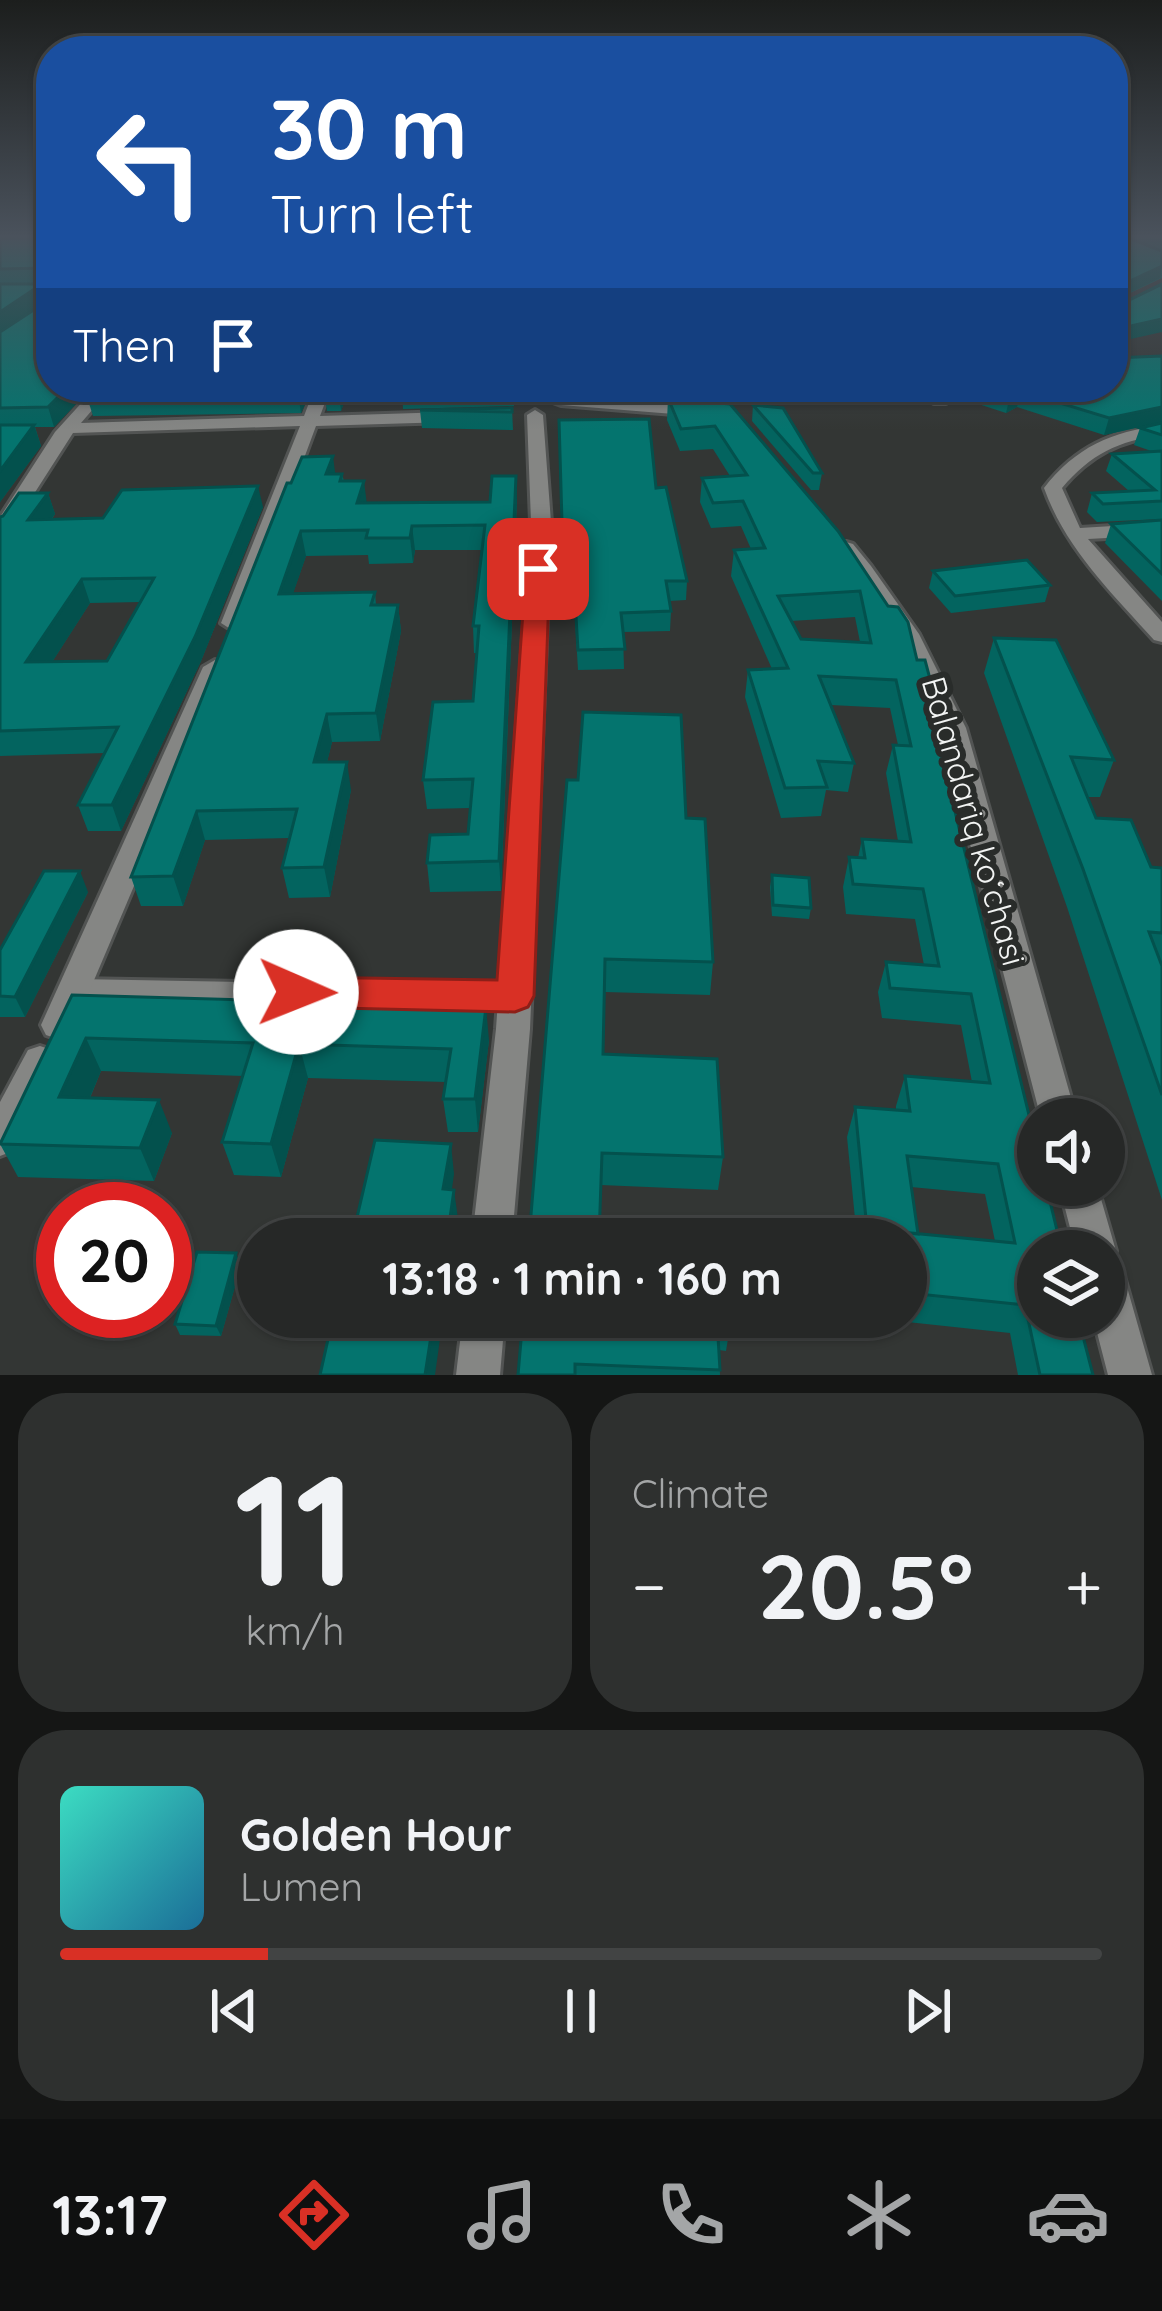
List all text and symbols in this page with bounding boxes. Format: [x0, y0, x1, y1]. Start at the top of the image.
text: 30 m [270, 75, 468, 180]
icon: left [72, 84, 228, 240]
text: Turn left [270, 179, 474, 247]
icon: arrive [200, 312, 266, 378]
text: Then [72, 317, 176, 373]
pin [487, 518, 589, 620]
icon: arrive [505, 536, 571, 602]
street label: Balandariq koʻchasi [914, 672, 1035, 970]
position arrow [233, 929, 359, 1055]
map controls [1017, 1098, 1125, 1338]
button: sound [1017, 1098, 1125, 1206]
speed limit sign: 20 [36, 1182, 192, 1338]
button: layers [1017, 1230, 1125, 1338]
text: 13:18 · 1 min · 160 m [382, 1250, 782, 1306]
text: 11 [234, 1430, 356, 1625]
text: Climate [632, 1469, 769, 1518]
text: 20.5° [758, 1529, 974, 1642]
text: − [632, 1544, 666, 1627]
text: + [1065, 1544, 1102, 1627]
text: km/h [246, 1606, 344, 1655]
text: Golden Hour [240, 1806, 512, 1862]
text: Lumen [240, 1862, 363, 1911]
icon: previous [201, 1978, 267, 2044]
icon: pause [548, 1978, 614, 2044]
icon: next [895, 1978, 961, 2044]
icon: directions [272, 2173, 356, 2257]
icon: music [460, 2173, 544, 2257]
icon: phone [649, 2173, 733, 2257]
icon: climate [837, 2173, 921, 2257]
icon: car [1026, 2173, 1110, 2257]
text: 13:17 [52, 2181, 168, 2249]

